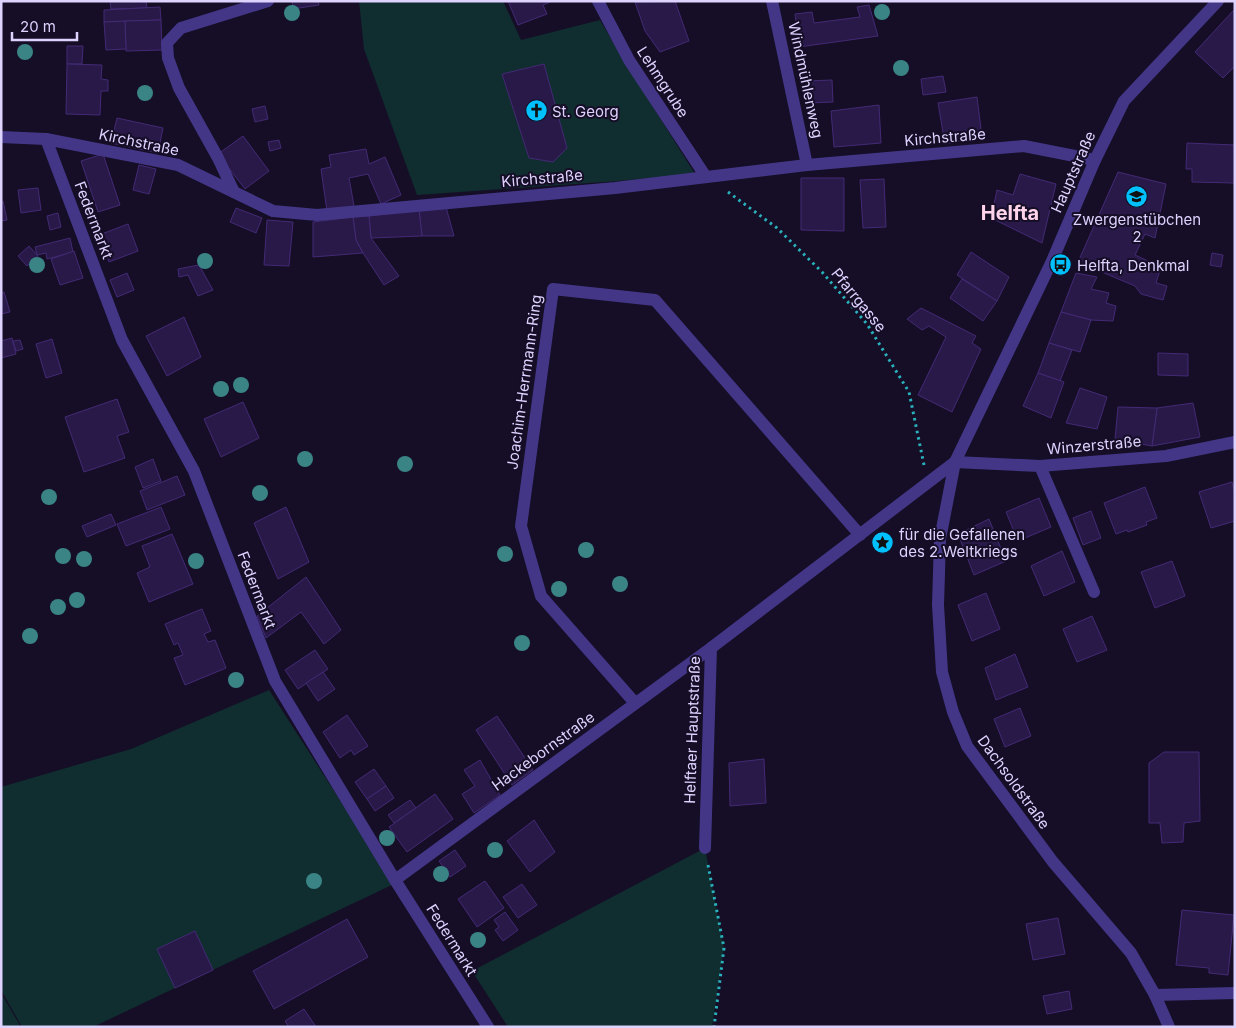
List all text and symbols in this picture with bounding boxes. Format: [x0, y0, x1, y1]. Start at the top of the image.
scale bar [12, 10, 78, 42]
text: 20 m [20, 17, 56, 36]
street label: Windmühlenweg [784, 20, 828, 140]
street label: Lehmgrube [633, 43, 693, 121]
church icon: St. Georg [524, 99, 548, 123]
place label: St. Georg [552, 102, 619, 121]
street label: Kirchstraße [97, 124, 181, 160]
street label: Kirchstraße [903, 124, 987, 150]
street label: Hauptstraße [1047, 128, 1099, 216]
street label: Kirchstraße [500, 165, 584, 191]
street label: Federmarkt [71, 179, 117, 261]
school or university icon: Zwergenstübchen 2 [1125, 184, 1149, 208]
district label: Helfta [981, 201, 1039, 225]
place label: Zwergenstübchen 2 [1073, 210, 1201, 246]
bus stop icon: Helfta, Denkmal [1049, 253, 1073, 277]
place label: Helfta, Denkmal [1077, 256, 1189, 275]
street label: Pfarrgasse [827, 264, 891, 336]
street label: Joachim-Herrmann-Ring [502, 293, 546, 471]
street label: Winzerstraße [1046, 431, 1142, 459]
place label: für die Gefallenen des 2.Weltkriegs [899, 525, 1025, 561]
place icon: für die Gefallenen des 2.Weltkriegs [871, 531, 895, 555]
street label: Federmarkt [234, 549, 280, 631]
street label: Helftaer Hauptstraße [680, 656, 704, 804]
street label: Hackebornstraße [488, 707, 598, 795]
street label: Dachsoldstraße [974, 731, 1054, 833]
street label: Federmarkt [422, 900, 482, 980]

